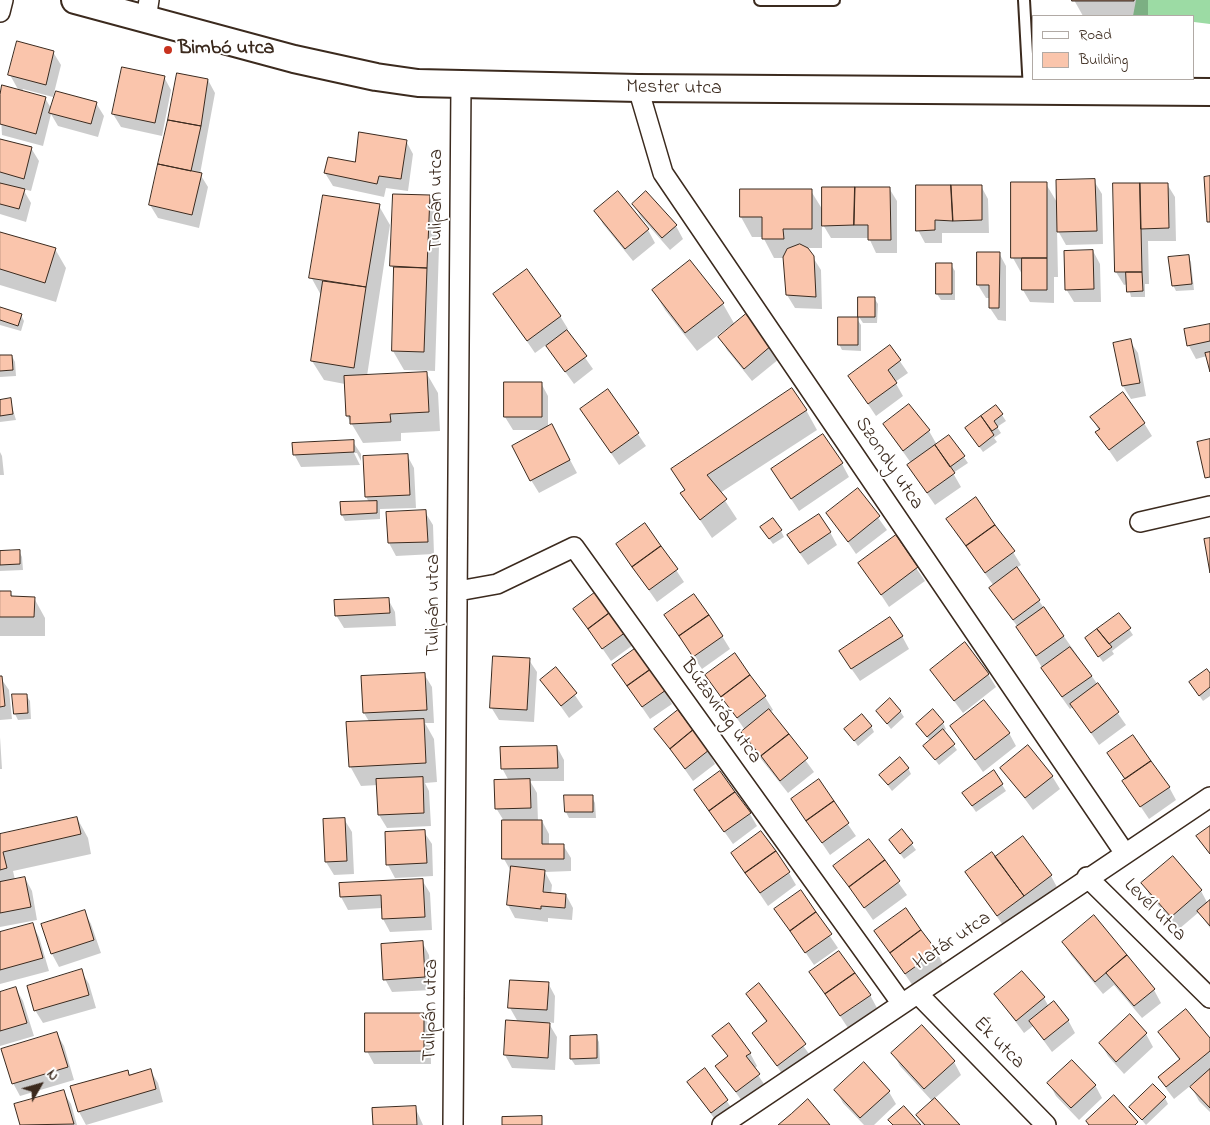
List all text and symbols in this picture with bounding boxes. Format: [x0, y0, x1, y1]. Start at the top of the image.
legend [1032, 15, 1195, 80]
text: Road [1079, 24, 1112, 46]
place label: Bimbó utca [178, 38, 274, 62]
marker: Bimbó utca [162, 44, 174, 56]
text: Building [1079, 49, 1128, 71]
street label: Mester utca [626, 76, 722, 102]
street label: Tulipán utca [426, 149, 450, 251]
street label: Szondy utca [848, 413, 928, 515]
street label: Tulipán utca [423, 554, 447, 656]
street label: Búzavirág utca [674, 655, 766, 769]
street label: Levél utca [1118, 875, 1190, 947]
street label: Határ utca [910, 907, 996, 977]
street label: Tulipán utca [419, 959, 445, 1061]
street label: Ék utca [967, 1013, 1029, 1075]
north arrow [15, 1060, 65, 1110]
text: N [41, 1065, 63, 1086]

